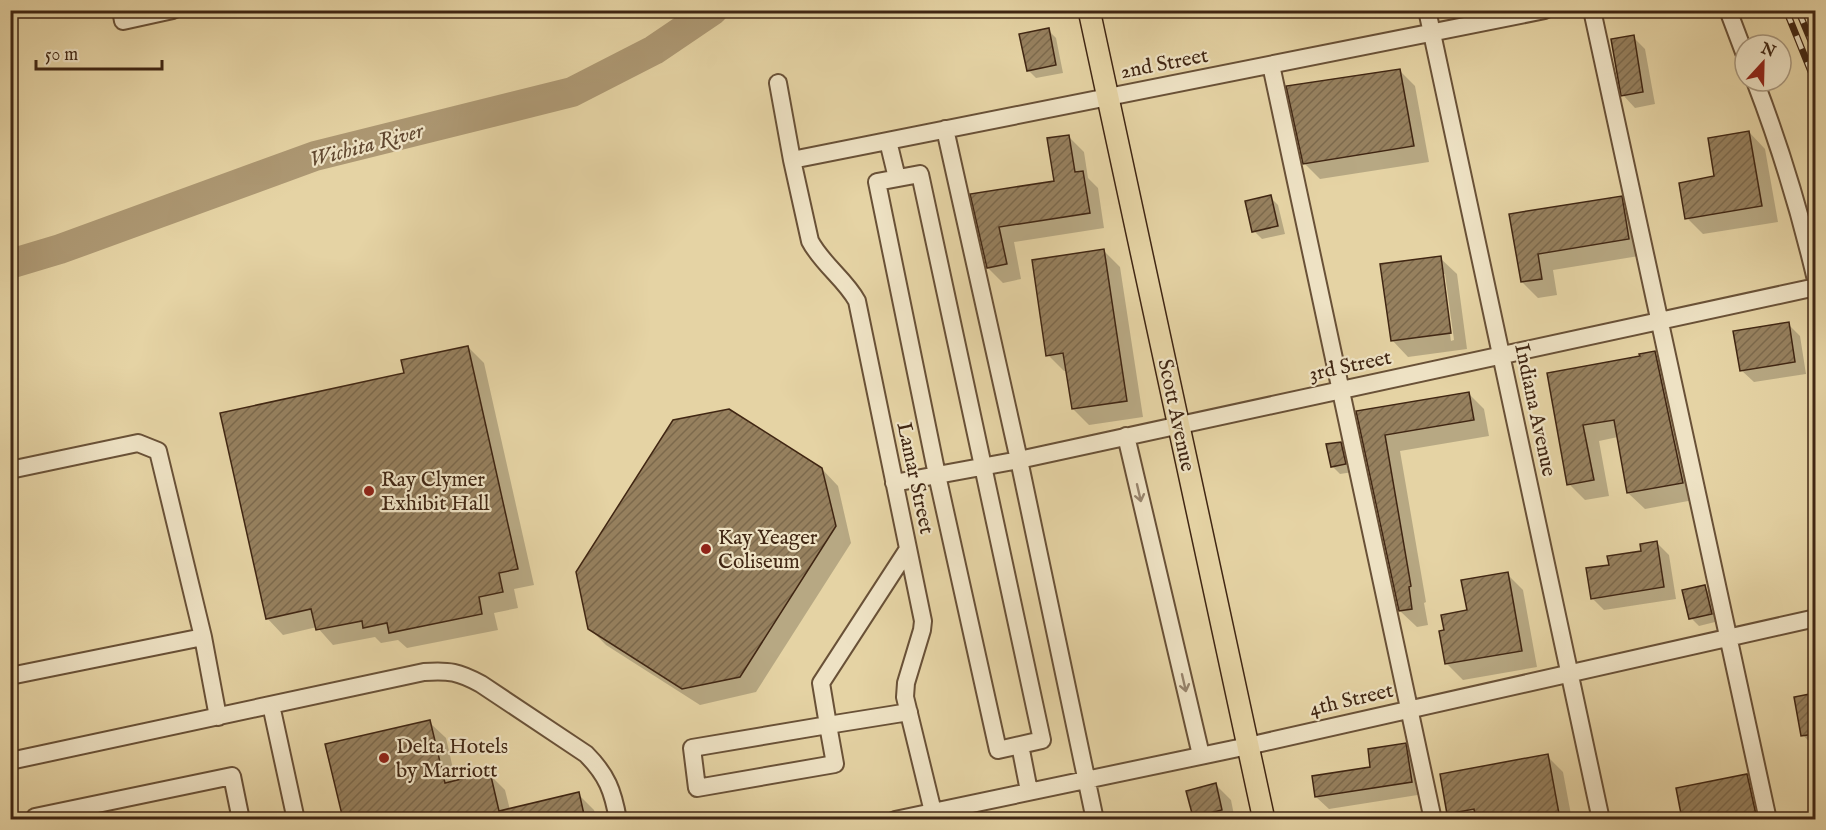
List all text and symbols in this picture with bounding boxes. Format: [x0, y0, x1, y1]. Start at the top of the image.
scale bar [36, 33, 162, 71]
north arrow [1733, 33, 1793, 93]
text: N [1757, 39, 1778, 63]
street label: 2nd Street [1118, 43, 1211, 86]
text: 50 m [45, 44, 78, 67]
water label: Wichita River [307, 117, 428, 175]
street label: Indiana Avenue [1507, 341, 1562, 480]
street label: 3rd Street [1307, 345, 1394, 388]
street label: Scott Avenue [1150, 357, 1201, 474]
street label: Lamar Street [889, 420, 940, 537]
place label: Ray Clymer Exhibit Hall [381, 467, 490, 518]
one-way arrow [1134, 483, 1146, 502]
marker: Ray Clymer Exhibit Hall [362, 484, 376, 498]
place label: Kay Yeager Coliseum [718, 525, 818, 576]
marker: Kay Yeager Coliseum [699, 542, 713, 556]
one-way arrow [1179, 672, 1190, 692]
street label: 4th Street [1307, 678, 1396, 723]
place label: Delta Hotels by Marriott [396, 734, 508, 785]
marker: Delta Hotels by Marriott [377, 751, 391, 765]

